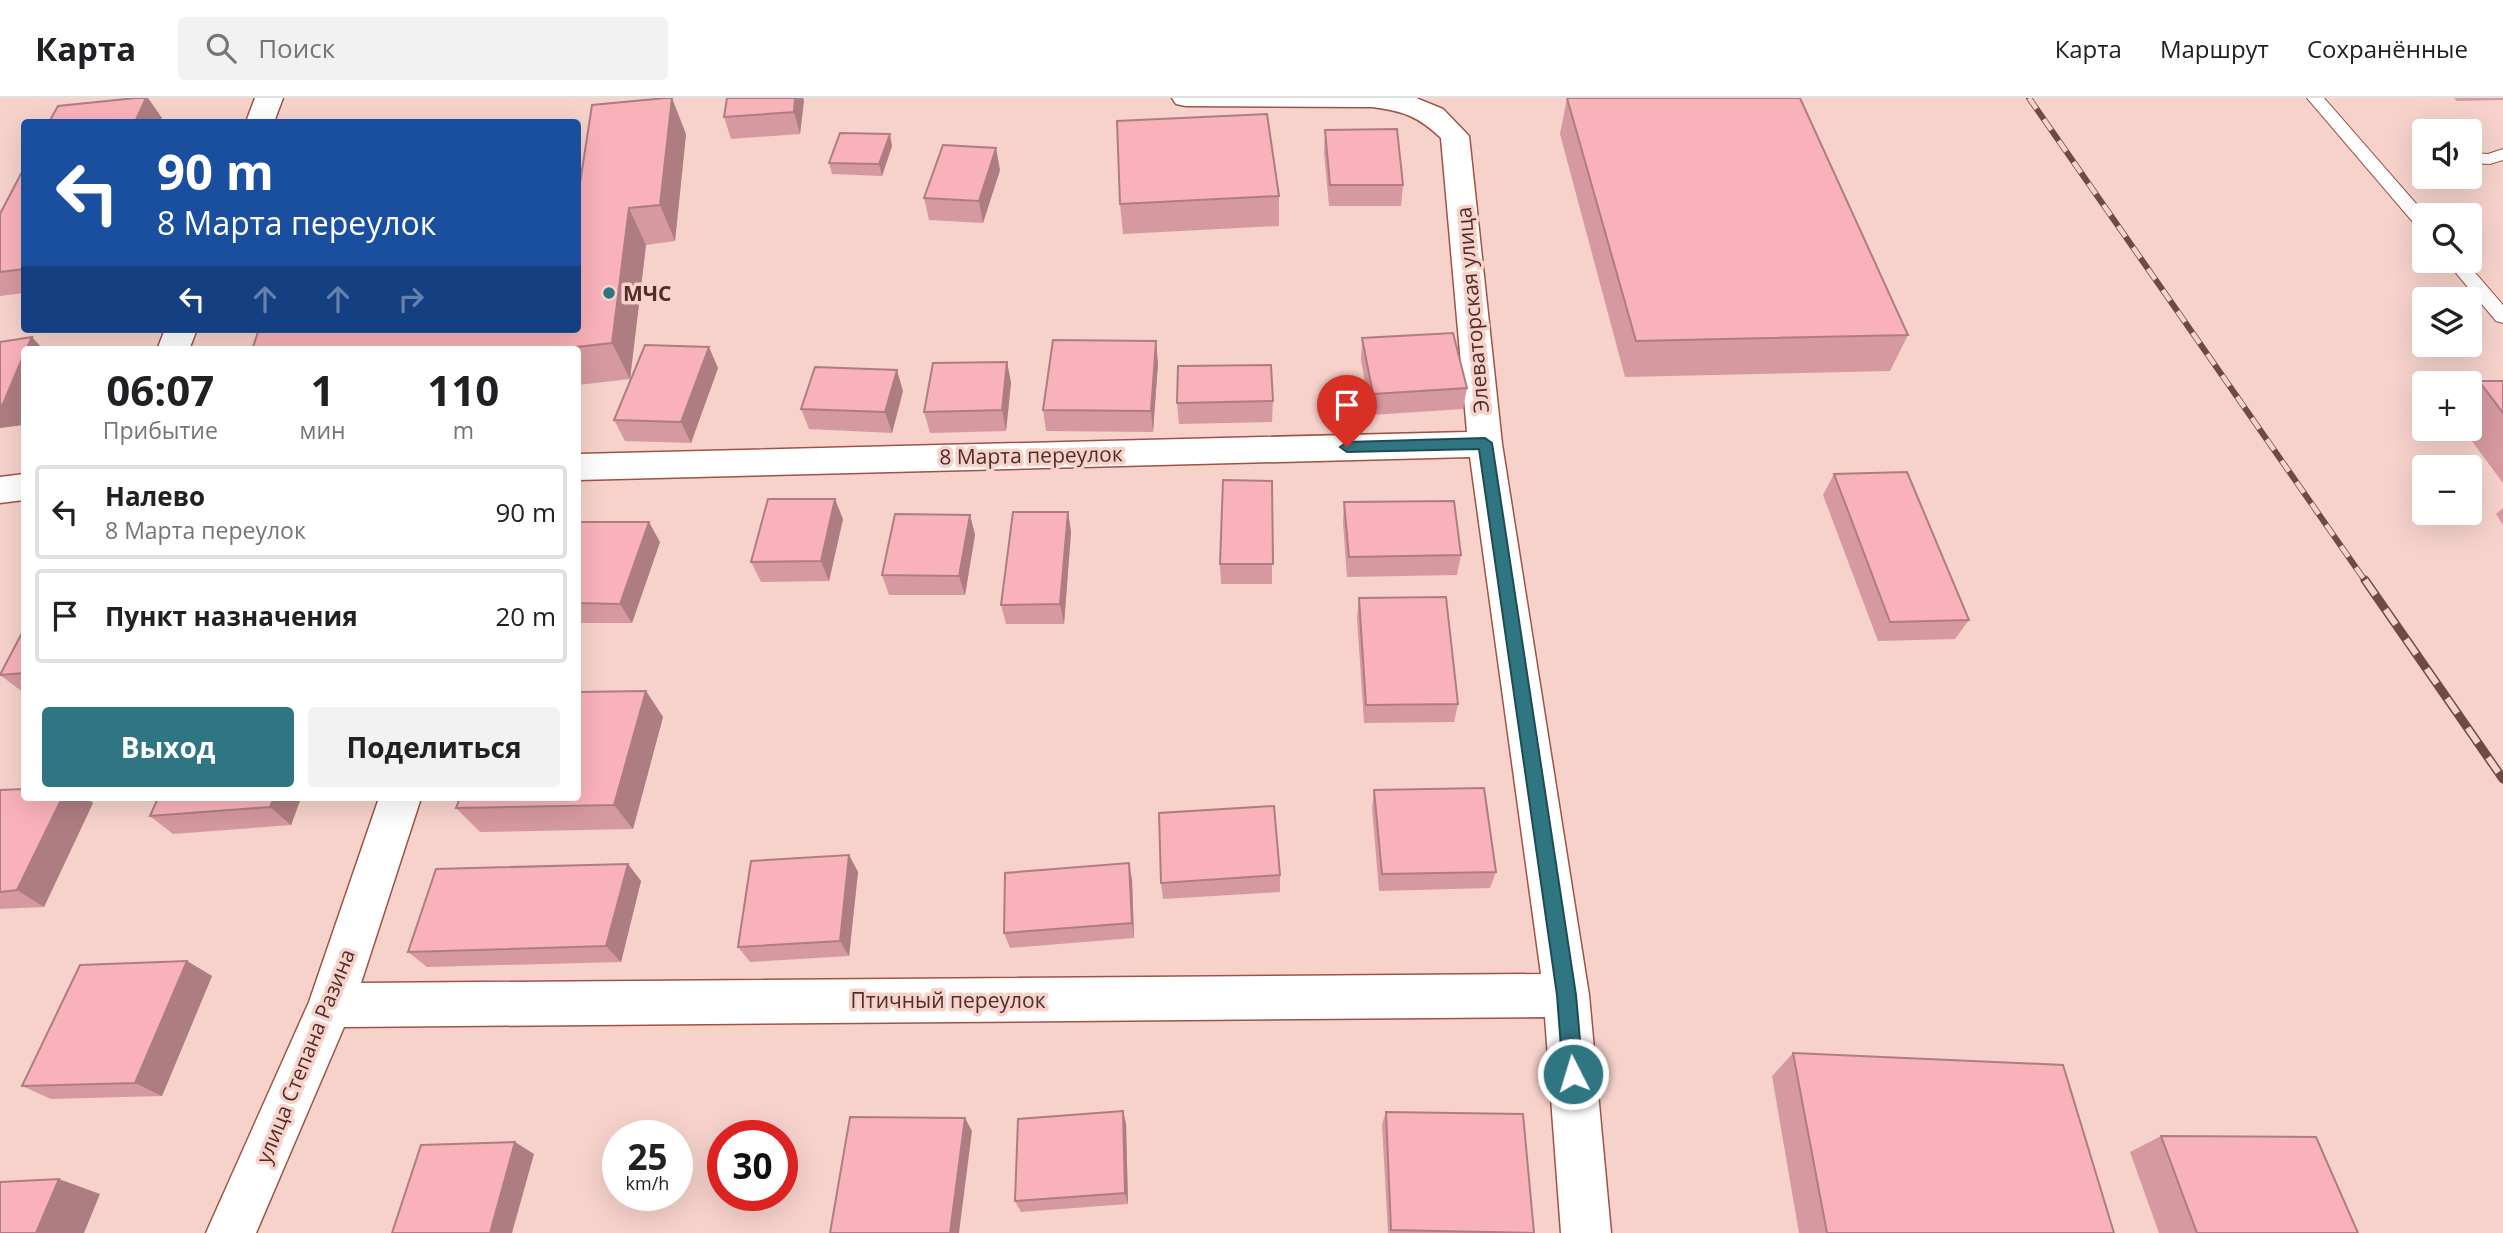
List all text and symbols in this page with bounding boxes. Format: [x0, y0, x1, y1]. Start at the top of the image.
search box [178, 17, 668, 80]
text: Карта [35, 26, 136, 71]
icon: search [202, 29, 240, 67]
text: Поиск [258, 30, 335, 66]
text: Карта [2055, 32, 2122, 65]
text: Маршрут [2160, 32, 2269, 65]
text: Сохранённые [2307, 32, 2468, 65]
map controls [2412, 119, 2482, 525]
button: sound [2412, 119, 2482, 189]
text: 90 m [157, 138, 274, 204]
icon: left [42, 147, 133, 238]
text: 8 Марта переулок [157, 201, 436, 244]
button: search [2412, 203, 2482, 273]
street label: Элеваторская улица [1449, 206, 1495, 414]
place label: МЧС [623, 279, 671, 307]
icon: left [173, 280, 211, 318]
icon: ahead [246, 280, 284, 318]
icon: ahead [319, 280, 357, 318]
icon: right [392, 280, 430, 318]
marker: МЧС [601, 285, 617, 301]
button: layers [2412, 287, 2482, 357]
text: 06:07 [106, 361, 214, 418]
text: 1 [311, 361, 335, 418]
text: 110 [427, 361, 499, 418]
button: + [2412, 371, 2482, 441]
pin [1317, 375, 1377, 447]
icon: arrive [1328, 386, 1366, 424]
text: Прибытие [103, 414, 218, 446]
text: мин [300, 414, 346, 446]
text: m [453, 414, 474, 446]
street label: 8 Марта переулок [939, 439, 1123, 471]
button: − [2412, 455, 2482, 525]
text: Налево [105, 478, 205, 514]
icon: left [46, 493, 84, 531]
text: 90 m [495, 494, 556, 530]
text: 8 Марта переулок [105, 514, 306, 546]
icon: arrive [46, 597, 84, 635]
text: Пункт назначения [105, 598, 358, 634]
text: 20 m [495, 598, 556, 634]
button: Выход [42, 707, 294, 787]
button: Поделиться [308, 707, 560, 787]
street label: улица Степана Разина [249, 945, 361, 1167]
street label: Птичный переулок [851, 986, 1046, 1014]
position arrow [1536, 1037, 1610, 1111]
speed limit sign: 30 [707, 1120, 798, 1211]
text: 25 [627, 1133, 668, 1180]
text: km/h [626, 1171, 669, 1195]

